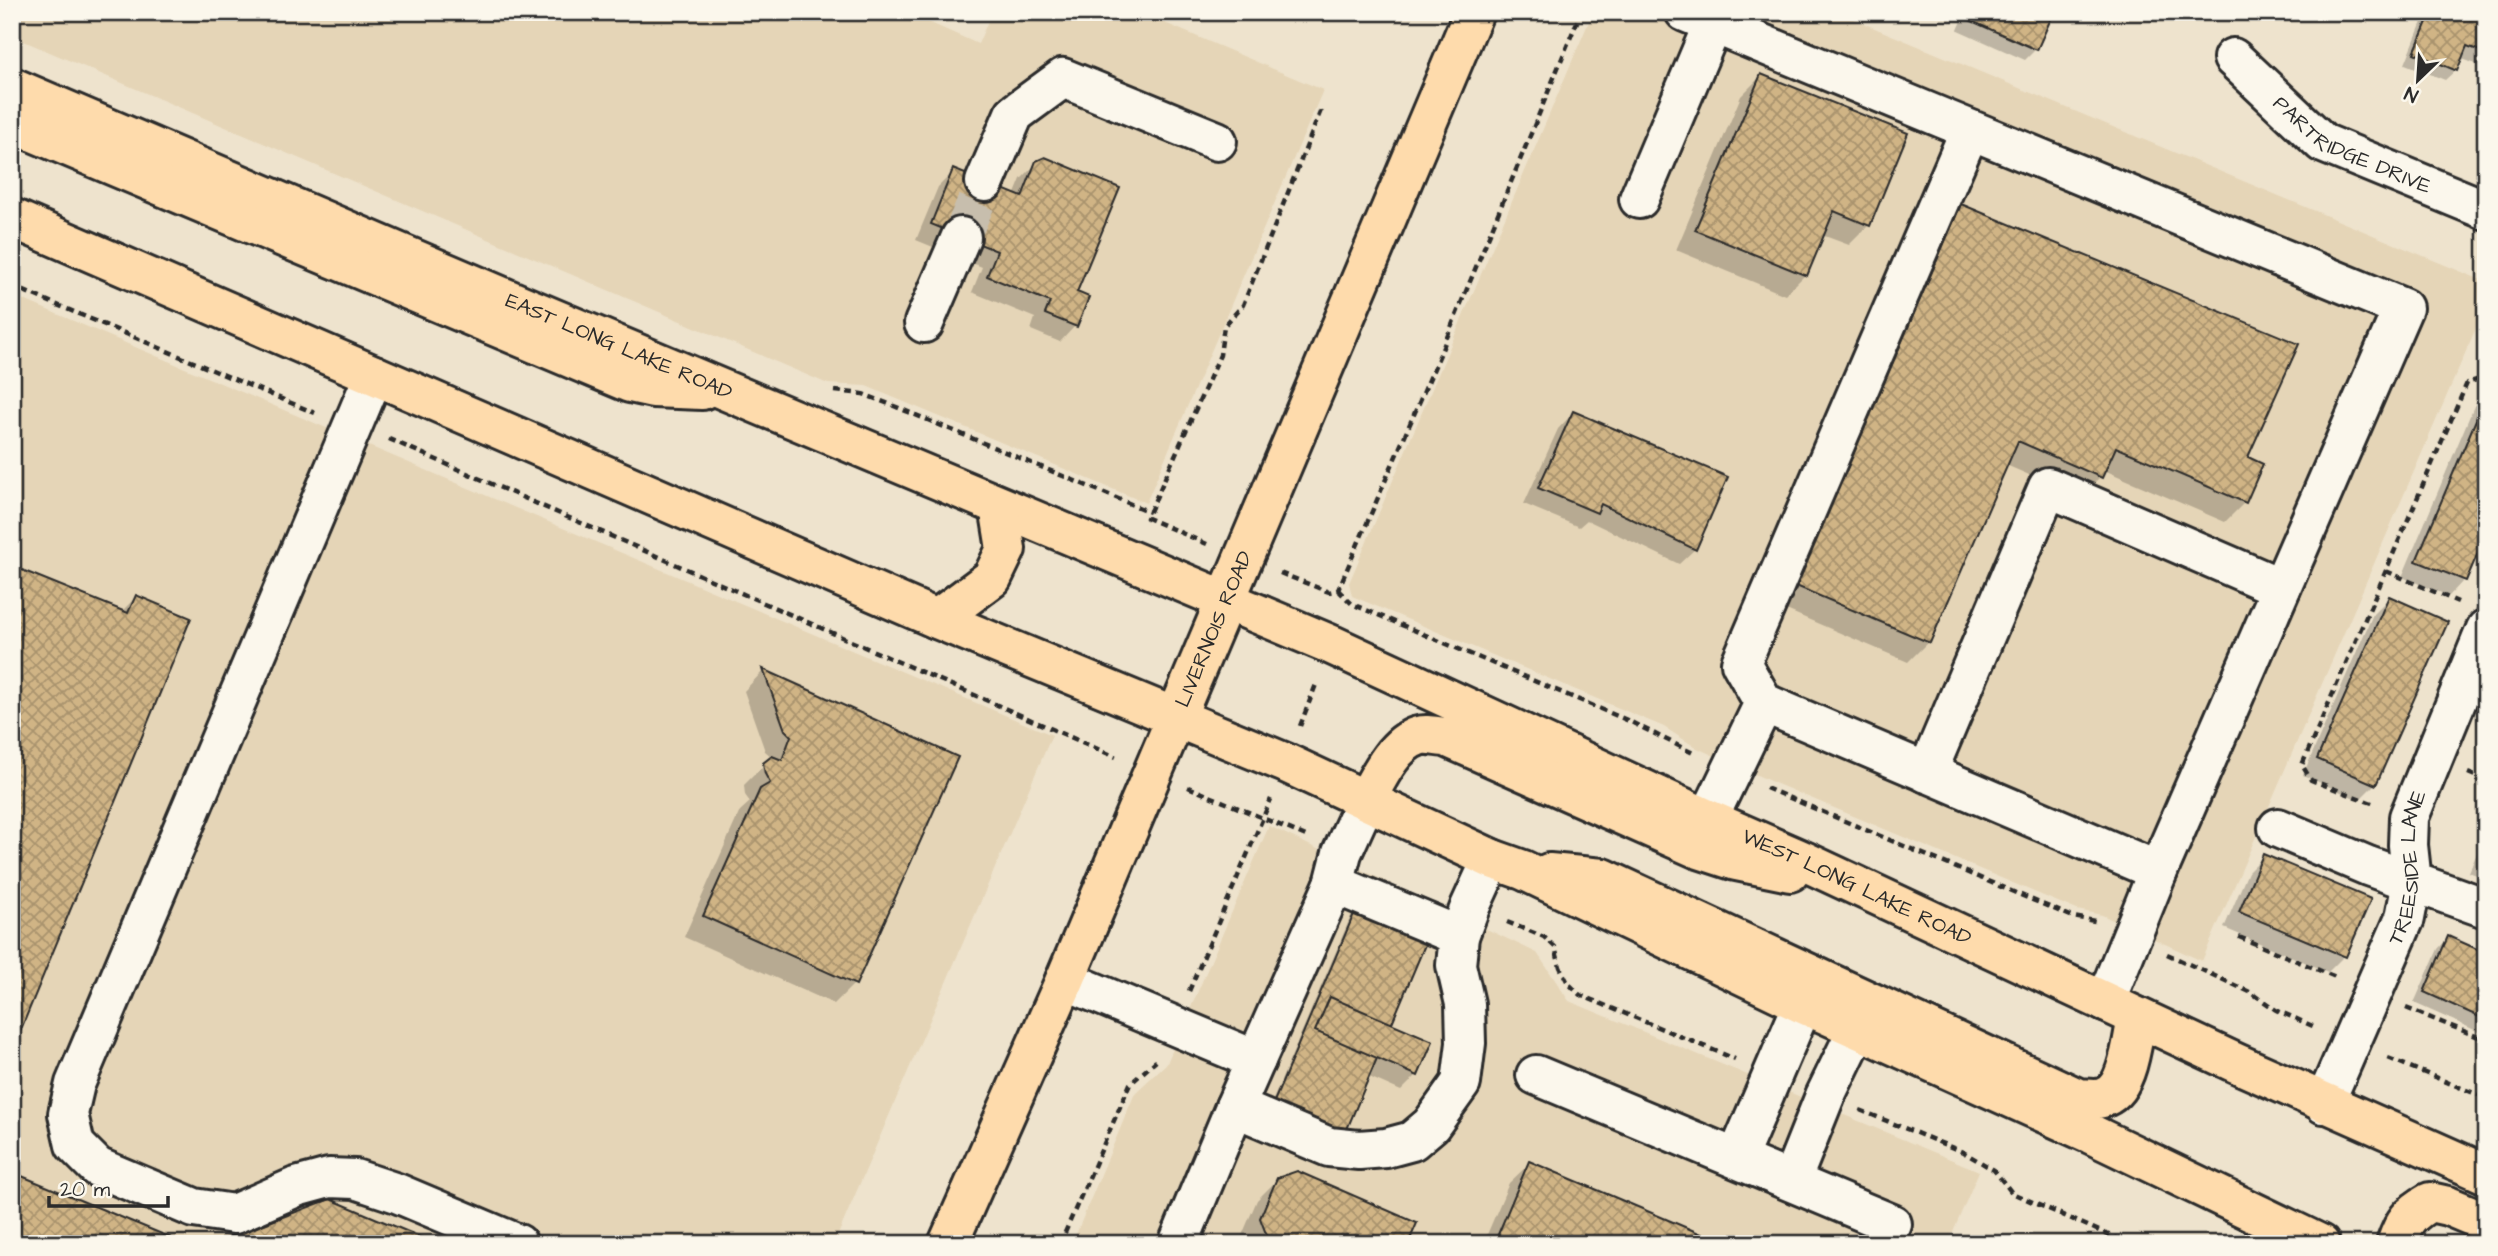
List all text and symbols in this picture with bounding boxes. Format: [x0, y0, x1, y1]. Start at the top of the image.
north arrow [2382, 46, 2452, 116]
text: N [2400, 79, 2423, 109]
street label: PARTRIDGE DRIVE [2266, 89, 2436, 201]
street label: EAST LONG LAKE ROAD [501, 286, 737, 407]
street label: LIVERNOIS ROAD [1168, 546, 1260, 711]
street label: TREESIDE LANE [2381, 785, 2434, 949]
street label: WEST LONG LAKE ROAD [1737, 822, 1977, 953]
scale bar [49, 1165, 168, 1209]
text: 20 m [60, 1175, 111, 1204]

